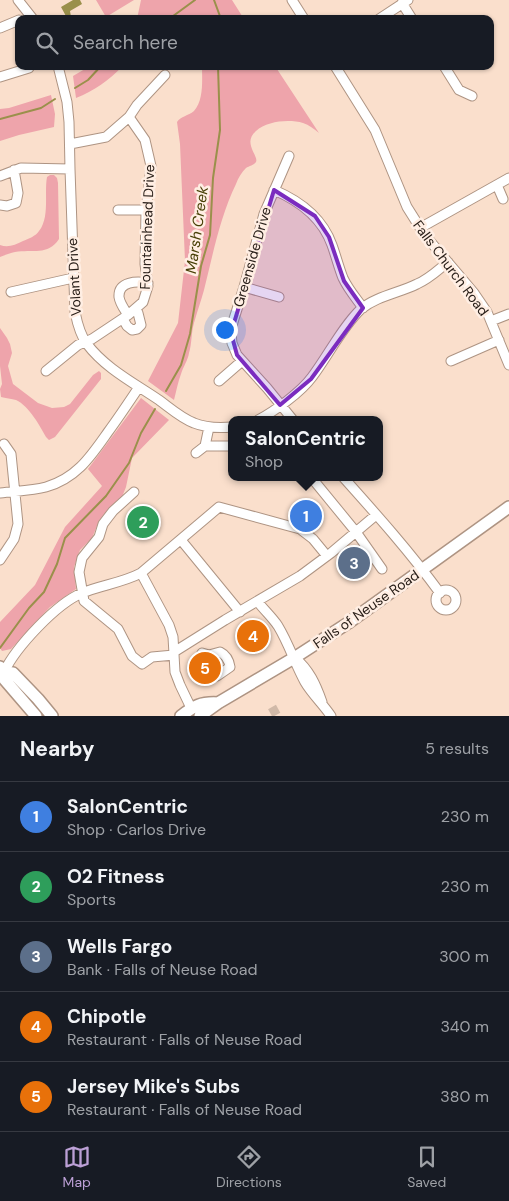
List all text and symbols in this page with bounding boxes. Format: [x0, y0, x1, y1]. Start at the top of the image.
search box [15, 15, 494, 70]
icon: search [33, 29, 61, 57]
text: Search here [73, 30, 178, 55]
street label: Fountainhead Drive [136, 164, 158, 290]
water label: Marsh Creek [181, 185, 213, 275]
street label: Greenside Drive [229, 205, 275, 309]
street label: Falls Church Road [409, 217, 493, 319]
street label: Volant Drive [63, 238, 85, 316]
your location [212, 317, 238, 343]
popup [228, 416, 383, 481]
text: SalonCentric [245, 426, 366, 451]
text: Shop [245, 451, 283, 472]
pin: 1 [290, 497, 322, 535]
pin: 2 [127, 503, 159, 541]
pin: 3 [338, 544, 370, 582]
street label: Falls of Neuse Road [309, 566, 423, 652]
pin: 4 [237, 617, 269, 655]
pin: 5 [189, 649, 221, 687]
text: Nearby [20, 735, 94, 763]
text: 5 results [425, 738, 489, 759]
text: SalonCentric [67, 794, 188, 819]
text: 1 [33, 806, 39, 827]
text: 230 m [441, 806, 489, 827]
text: Shop · Carlos Drive [67, 819, 206, 840]
text: O2 Fitness [67, 864, 165, 889]
text: 2 [31, 876, 41, 897]
text: 230 m [441, 876, 489, 897]
text: Sports [67, 889, 116, 910]
text: Wells Fargo [67, 934, 172, 959]
text: 3 [31, 946, 41, 967]
text: 300 m [439, 946, 489, 967]
text: Bank · Falls of Neuse Road [67, 959, 258, 980]
text: Chipotle [67, 1004, 146, 1029]
text: 4 [31, 1016, 41, 1037]
text: 340 m [440, 1016, 489, 1037]
text: Restaurant · Falls of Neuse Road [67, 1029, 302, 1050]
text: Jersey Mike's Subs [67, 1074, 240, 1099]
text: 5 [31, 1086, 41, 1107]
text: 380 m [440, 1086, 489, 1107]
text: Restaurant · Falls of Neuse Road [67, 1099, 302, 1120]
tab: Map [63, 1143, 91, 1191]
tab: Directions [216, 1143, 282, 1191]
tab: Saved [407, 1143, 446, 1191]

